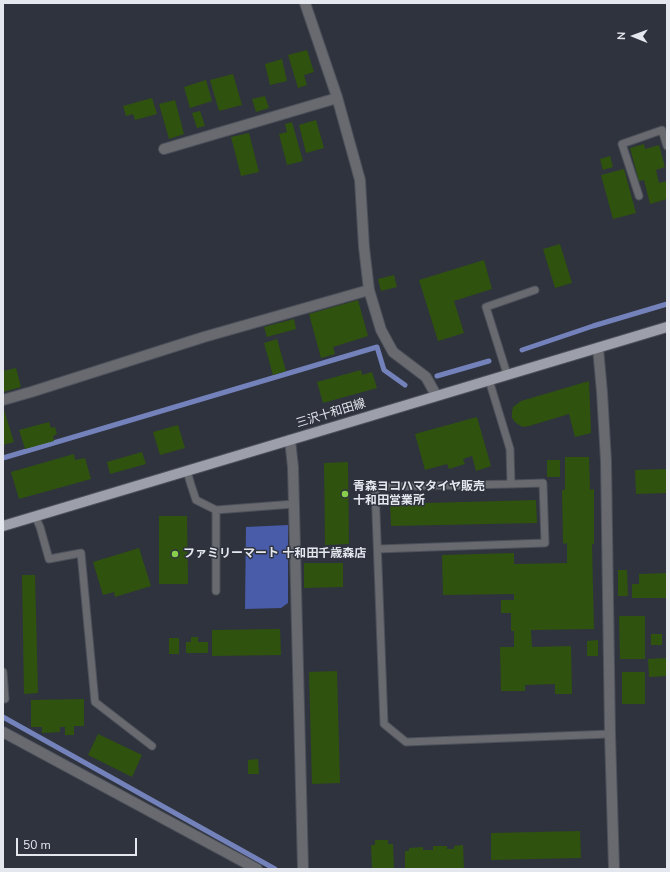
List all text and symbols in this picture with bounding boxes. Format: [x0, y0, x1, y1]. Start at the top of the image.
north arrow [614, 16, 654, 56]
text: N [614, 32, 629, 40]
street label: 三沢十和田線 [294, 397, 368, 431]
place label: 青森ヨコハマタイヤ販売 十和田営業所 [353, 480, 485, 508]
marker: 青森ヨコハマタイヤ販売 十和田営業所 [340, 489, 350, 499]
place label: ファミリーマート 十和田千歳森店 [183, 547, 366, 561]
marker: ファミリーマート 十和田千歳森店 [170, 549, 180, 559]
scale bar [18, 830, 139, 856]
text: 50 m [23, 837, 51, 853]

